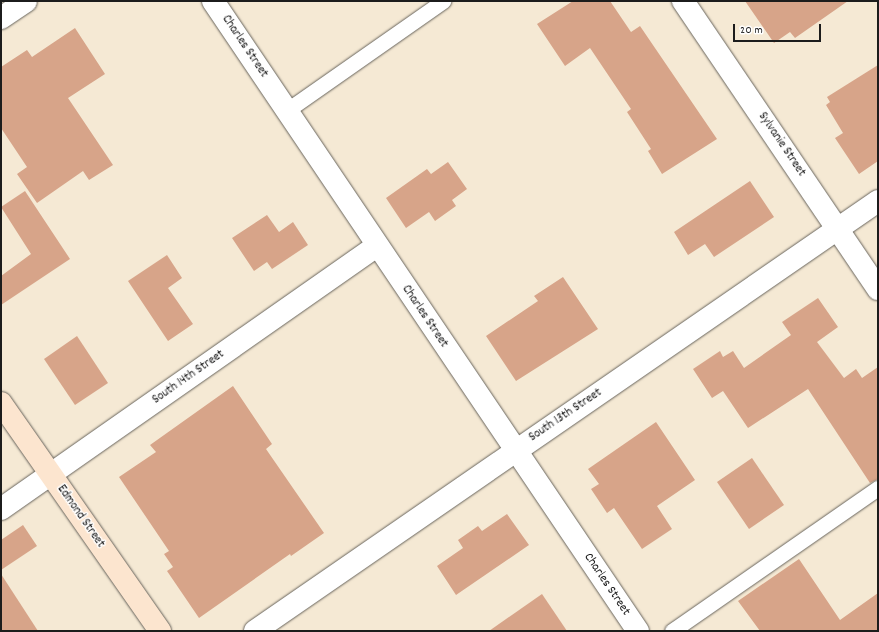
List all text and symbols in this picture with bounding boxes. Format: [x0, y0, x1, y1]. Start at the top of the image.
street label: Charles Street [217, 13, 271, 81]
scale bar [735, 16, 823, 42]
text: 20 m [740, 22, 763, 39]
street label: Sylvanie Street [754, 110, 808, 180]
street label: Charles Street [397, 283, 451, 351]
street label: South 14th Street [150, 347, 228, 409]
street label: South 13th Street [526, 386, 606, 446]
street label: Edmond Street [53, 482, 107, 552]
street label: Charles Street [579, 551, 633, 619]

